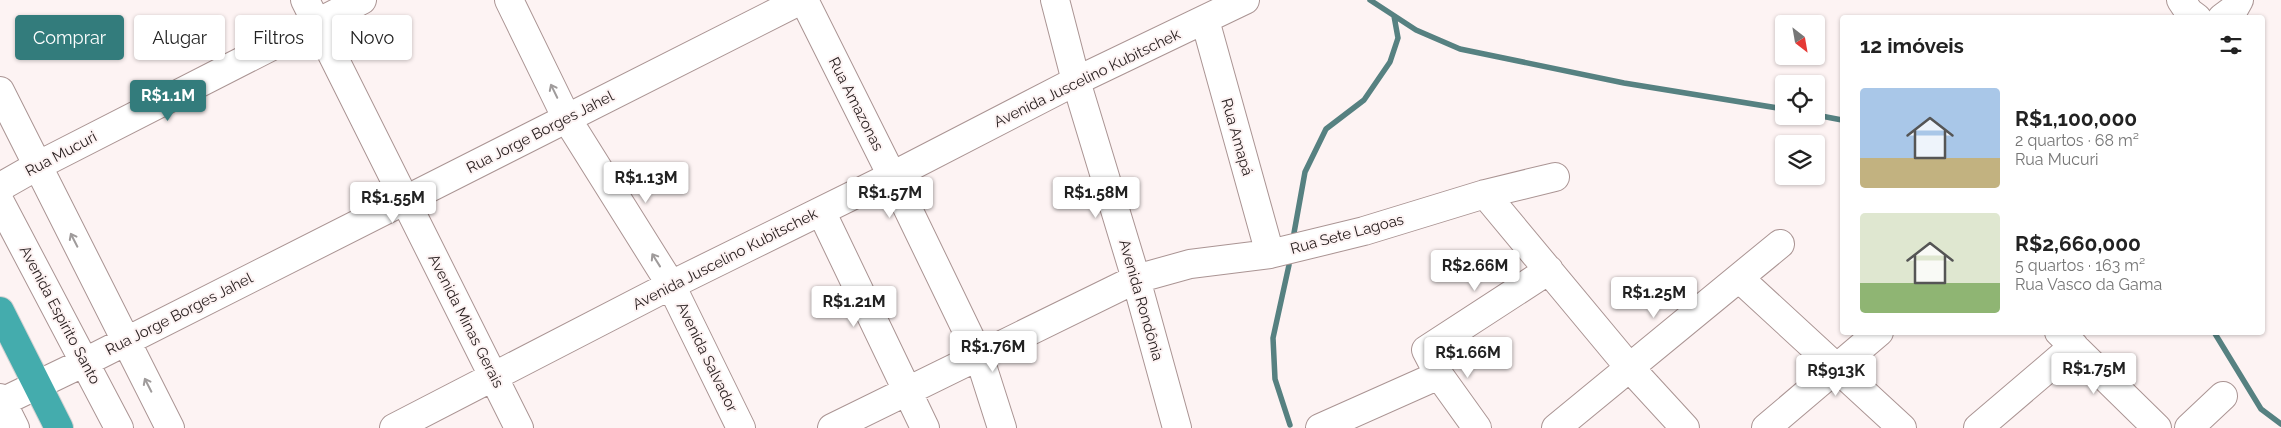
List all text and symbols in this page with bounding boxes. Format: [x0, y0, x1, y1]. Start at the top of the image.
chip: Comprar [15, 15, 124, 60]
chip: Alugar [134, 15, 225, 60]
chip: Filtros [235, 15, 322, 60]
chip: Novo [332, 15, 412, 60]
north arrow [1775, 15, 1825, 65]
map controls [1775, 15, 1825, 185]
street label: Avenida Juscelino Kubitschek [991, 25, 1183, 131]
icon: filters [2217, 31, 2245, 59]
text: 12 imóveis [1860, 33, 1964, 58]
street label: Rua Amazonas [825, 54, 887, 154]
button: locate [1775, 75, 1825, 125]
pin: R$1.1M [127, 80, 209, 122]
one-way arrow [549, 84, 558, 99]
text: R$1.1M [141, 86, 195, 105]
street label: Rua Jorge Borges Jahel [463, 87, 617, 177]
street label: Rua Amapá [1217, 96, 1257, 178]
text: R$1,100,000 [2015, 106, 2137, 131]
icon: home [1900, 108, 1960, 168]
street label: Rua Mucuri [22, 128, 100, 180]
text: 2 quartos · 68 m² [2015, 131, 2139, 150]
button: layers [1775, 135, 1825, 185]
text: Rua Mucuri [2015, 150, 2099, 169]
pin: R$1.13M [600, 162, 692, 204]
text: R$1.13M [615, 168, 677, 187]
pin: R$1.57M [844, 176, 936, 219]
pin: R$1.58M [1050, 176, 1142, 219]
pin: R$1.55M [347, 182, 439, 224]
text: R$1.57M [858, 183, 922, 202]
text: R$1.58M [1064, 183, 1128, 202]
text: R$1.55M [361, 188, 425, 207]
street label: Avenida Juscelino Kubitschek [630, 204, 820, 314]
street label: Rua Sete Lagoas [1288, 210, 1406, 258]
text: R$2,660,000 [2015, 231, 2141, 256]
one-way arrow [69, 232, 79, 247]
icon: home [1900, 233, 1960, 293]
street label: Avenida Rondônia [1115, 237, 1167, 363]
street label: Avenida Espírito Santo [16, 243, 104, 387]
pin: R$2.66M [1429, 250, 1521, 292]
street label: Avenida Minas Gerais [425, 251, 507, 391]
one-way arrow [650, 253, 660, 267]
text: R$2.66M [1442, 256, 1508, 275]
text: 5 quartos · 163 m² [2015, 256, 2145, 275]
street label: Rua Jorge Borges Jahel [102, 269, 256, 359]
text: Rua Vasco da Gama [2015, 275, 2162, 294]
pin: R$1.25M [1608, 276, 1700, 319]
text: R$1.25M [1622, 283, 1686, 302]
pin: R$1.21M [808, 286, 900, 328]
text: R$1.21M [822, 292, 886, 311]
street label: Avenida Salvador [673, 299, 742, 416]
pin: R$1.76M [947, 330, 1039, 373]
pin: R$1.66M [1422, 336, 1514, 379]
text: R$1.76M [961, 337, 1025, 356]
text: R$1.66M [1435, 343, 1501, 362]
pin: R$1.75M [2048, 352, 2140, 395]
pin: R$913K [1795, 354, 1877, 397]
text: R$1.75M [2062, 359, 2126, 378]
text: R$913K [1807, 361, 1865, 380]
one-way arrow [143, 377, 153, 392]

